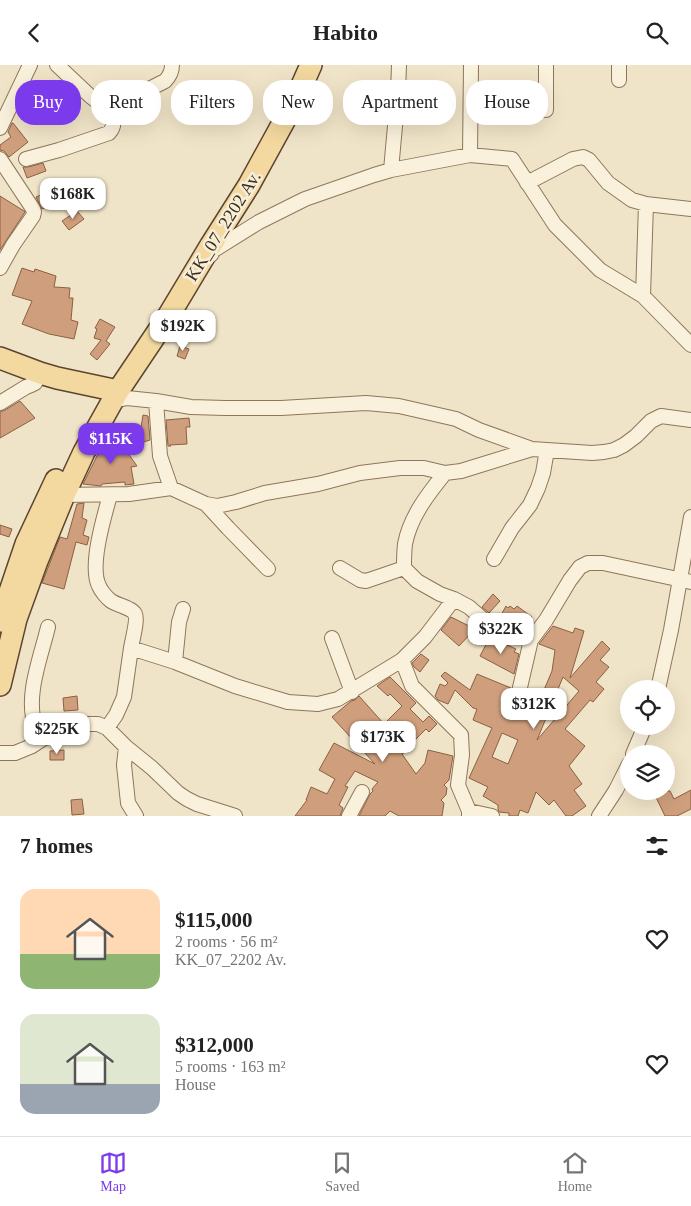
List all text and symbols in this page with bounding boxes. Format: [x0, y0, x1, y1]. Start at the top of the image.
icon: back [20, 19, 48, 47]
icon: search [643, 19, 671, 47]
text: Habito [313, 20, 378, 45]
chip: Buy [15, 80, 81, 125]
chip: Rent [91, 80, 161, 125]
chip: Filters [171, 80, 253, 125]
chip: New [263, 80, 333, 125]
chip: Apartment [343, 80, 456, 125]
chip: House [466, 80, 548, 125]
street label: KK_07_2202 Av. [181, 167, 265, 285]
pin: $168K [38, 177, 108, 220]
text: $168K [51, 185, 95, 202]
pin: $192K [148, 309, 218, 352]
text: $192K [161, 317, 205, 334]
pin: $115K [76, 423, 146, 465]
text: $115K [89, 430, 133, 447]
pin: $322K [466, 613, 536, 655]
text: $322K [479, 620, 523, 637]
map controls [620, 680, 675, 800]
button: locate [620, 680, 675, 735]
pin: $312K [499, 687, 569, 730]
text: $312K [512, 695, 556, 712]
pin: $225K [22, 713, 92, 755]
text: $225K [35, 720, 79, 737]
pin: $173K [348, 721, 418, 763]
text: $173K [361, 728, 405, 745]
button: layers [620, 745, 675, 800]
icon: filters [643, 832, 671, 860]
text: 7 homes [20, 834, 93, 858]
text: $115,000 [175, 908, 253, 932]
icon: home [60, 909, 120, 969]
icon: heart [643, 925, 671, 953]
text: 2 rooms · 56 m² [175, 933, 278, 950]
text: KK_07_2202 Av. [175, 951, 287, 968]
text: $312,000 [175, 1033, 254, 1057]
icon: home [60, 1034, 120, 1094]
icon: heart [643, 1050, 671, 1078]
text: 5 rooms · 163 m² [175, 1058, 286, 1075]
text: House [175, 1076, 216, 1093]
tab: Map [99, 1149, 127, 1195]
tab: Saved [325, 1149, 360, 1195]
tab: Home [558, 1149, 592, 1195]

